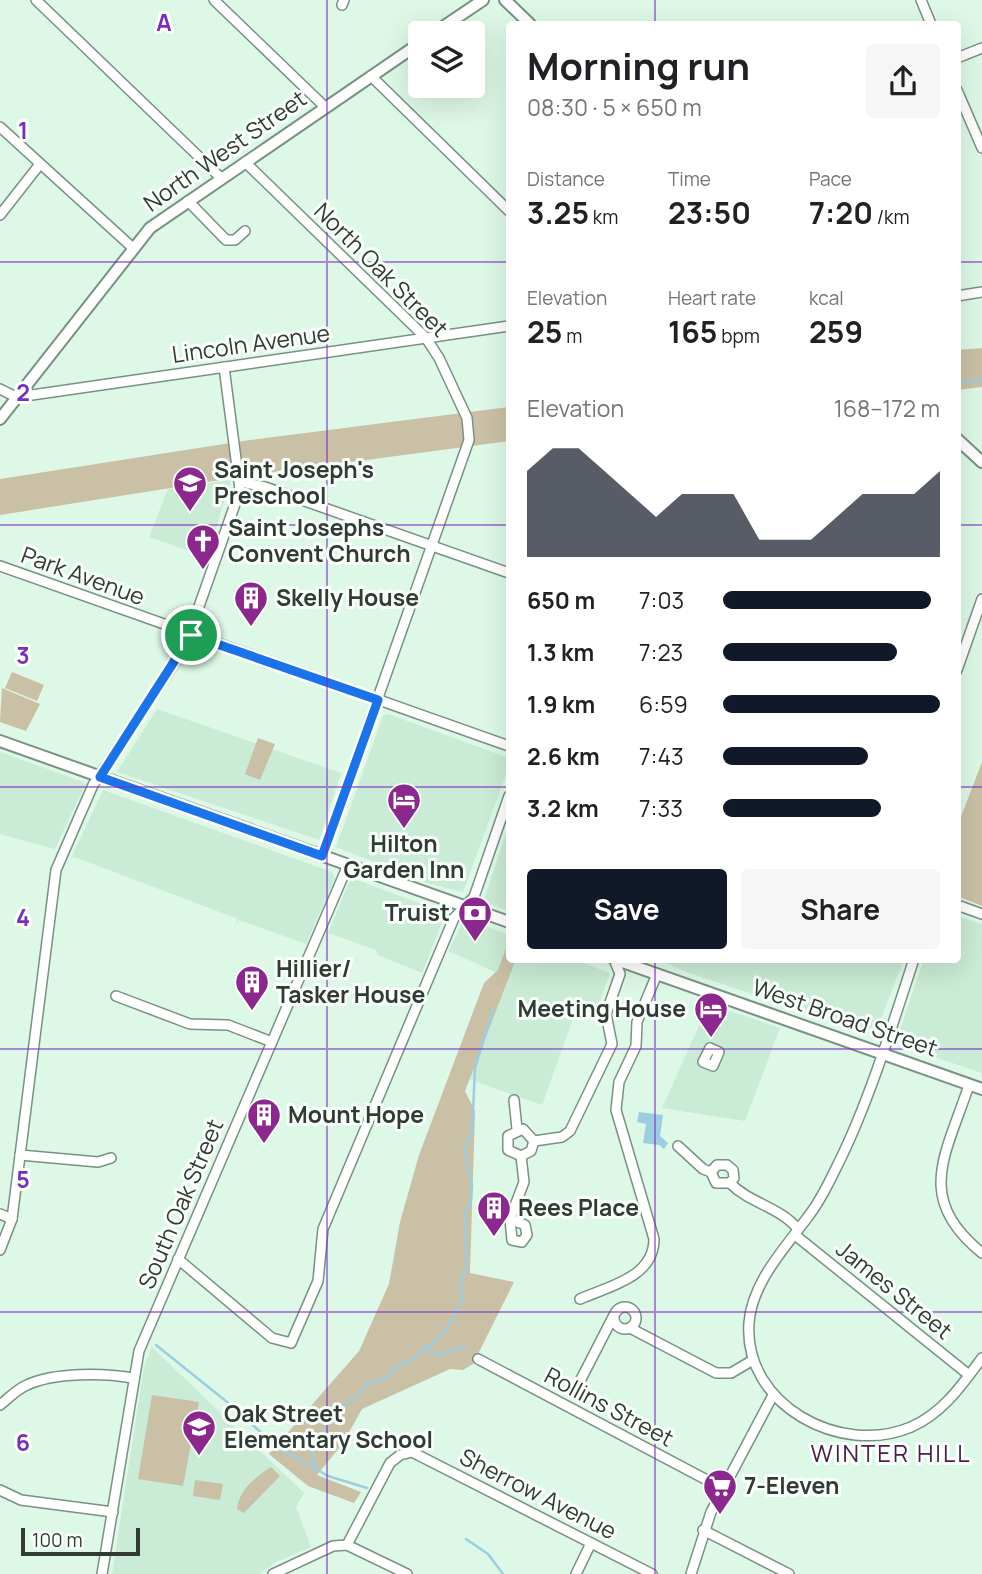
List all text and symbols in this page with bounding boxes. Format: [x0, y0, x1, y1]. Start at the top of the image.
text: A [156, 6, 172, 38]
map controls [408, 21, 485, 98]
button: layers [408, 21, 485, 98]
text: Morning run [527, 39, 750, 91]
button: share [866, 44, 940, 118]
street label: North West Street [137, 82, 312, 218]
text: 08:30 · 5 × 650 m [527, 91, 702, 123]
text: 1 [18, 114, 28, 146]
text: Distance [527, 166, 605, 192]
text: Time [668, 166, 711, 192]
text: Pace [809, 166, 852, 192]
text: 3.25 [527, 192, 589, 233]
text: 23:50 [668, 192, 751, 233]
text: 7:20 [809, 192, 873, 233]
street label: North Oak Street [307, 195, 456, 344]
text: km [589, 204, 618, 230]
text: /km [873, 204, 910, 230]
text: Elevation [527, 285, 607, 311]
text: Heart rate [668, 285, 756, 311]
text: kcal [809, 285, 844, 311]
text: 25 [527, 311, 562, 352]
text: 165 [668, 311, 717, 352]
text: 259 [809, 311, 863, 352]
street label: Lincoln Avenue [170, 316, 332, 370]
text: m [562, 323, 582, 349]
text: bpm [717, 323, 760, 349]
text: 2 [16, 376, 30, 408]
text: Elevation [527, 392, 624, 424]
text: 168–172 m [834, 392, 940, 424]
place label: Saint Joseph's Preschool [214, 453, 374, 511]
school or university icon: Saint Joseph's Preschool [171, 464, 209, 513]
place label: Saint Josephs Convent Church [228, 511, 411, 569]
church icon: Saint Josephs Convent Church [184, 522, 222, 571]
street label: Park Avenue [17, 538, 150, 612]
building icon: Skelly House [232, 579, 270, 628]
place label: Skelly House [276, 581, 419, 613]
text: 650 m [527, 584, 595, 616]
text: 7:03 [639, 584, 684, 616]
pin [161, 605, 221, 665]
icon: arrive [172, 616, 210, 654]
text: 1.3 km [527, 636, 594, 668]
text: 7:23 [639, 636, 683, 668]
text: 3 [16, 639, 30, 671]
text: 1.9 km [527, 688, 595, 720]
text: 6:59 [639, 688, 688, 720]
text: 2.6 km [527, 740, 600, 772]
text: 7:43 [639, 740, 684, 772]
hotel icon: Hilton Garden Inn [385, 781, 423, 830]
text: 3.2 km [527, 792, 599, 824]
text: 7:33 [639, 792, 683, 824]
place label: Hilton Garden Inn [344, 827, 464, 885]
button: Save [527, 869, 727, 949]
button: Share [741, 869, 940, 949]
bank icon: Truist [456, 894, 494, 943]
place label: Truist [385, 896, 450, 928]
text: 4 [16, 901, 30, 933]
place label: Hillier/ Tasker House [276, 952, 425, 1010]
building icon: Hillier/ Tasker House [233, 963, 271, 1012]
street label: West Broad Street [748, 970, 942, 1064]
hotel icon: Meeting House [692, 990, 730, 1039]
place label: Meeting House [518, 992, 686, 1024]
building icon: Mount Hope [245, 1096, 283, 1145]
place label: Mount Hope [288, 1098, 424, 1130]
street label: South Oak Street [130, 1114, 230, 1294]
text: 5 [16, 1163, 30, 1195]
building icon: Rees Place [475, 1189, 513, 1238]
place label: Rees Place [518, 1191, 639, 1223]
street label: James Street [830, 1233, 959, 1346]
street label: Rollins Street [539, 1359, 680, 1454]
place label: Oak Street Elementary School [224, 1397, 433, 1455]
school or university icon: Oak Street Elementary School [180, 1408, 218, 1457]
text: 6 [16, 1426, 30, 1458]
district label: WINTER HILL [811, 1436, 971, 1469]
street label: Sherrow Avenue [455, 1440, 622, 1546]
supermarket icon: 7-Eleven [701, 1467, 739, 1516]
place label: 7-Eleven [744, 1469, 839, 1501]
scale bar [21, 1525, 140, 1557]
text: 100 m [32, 1527, 83, 1553]

